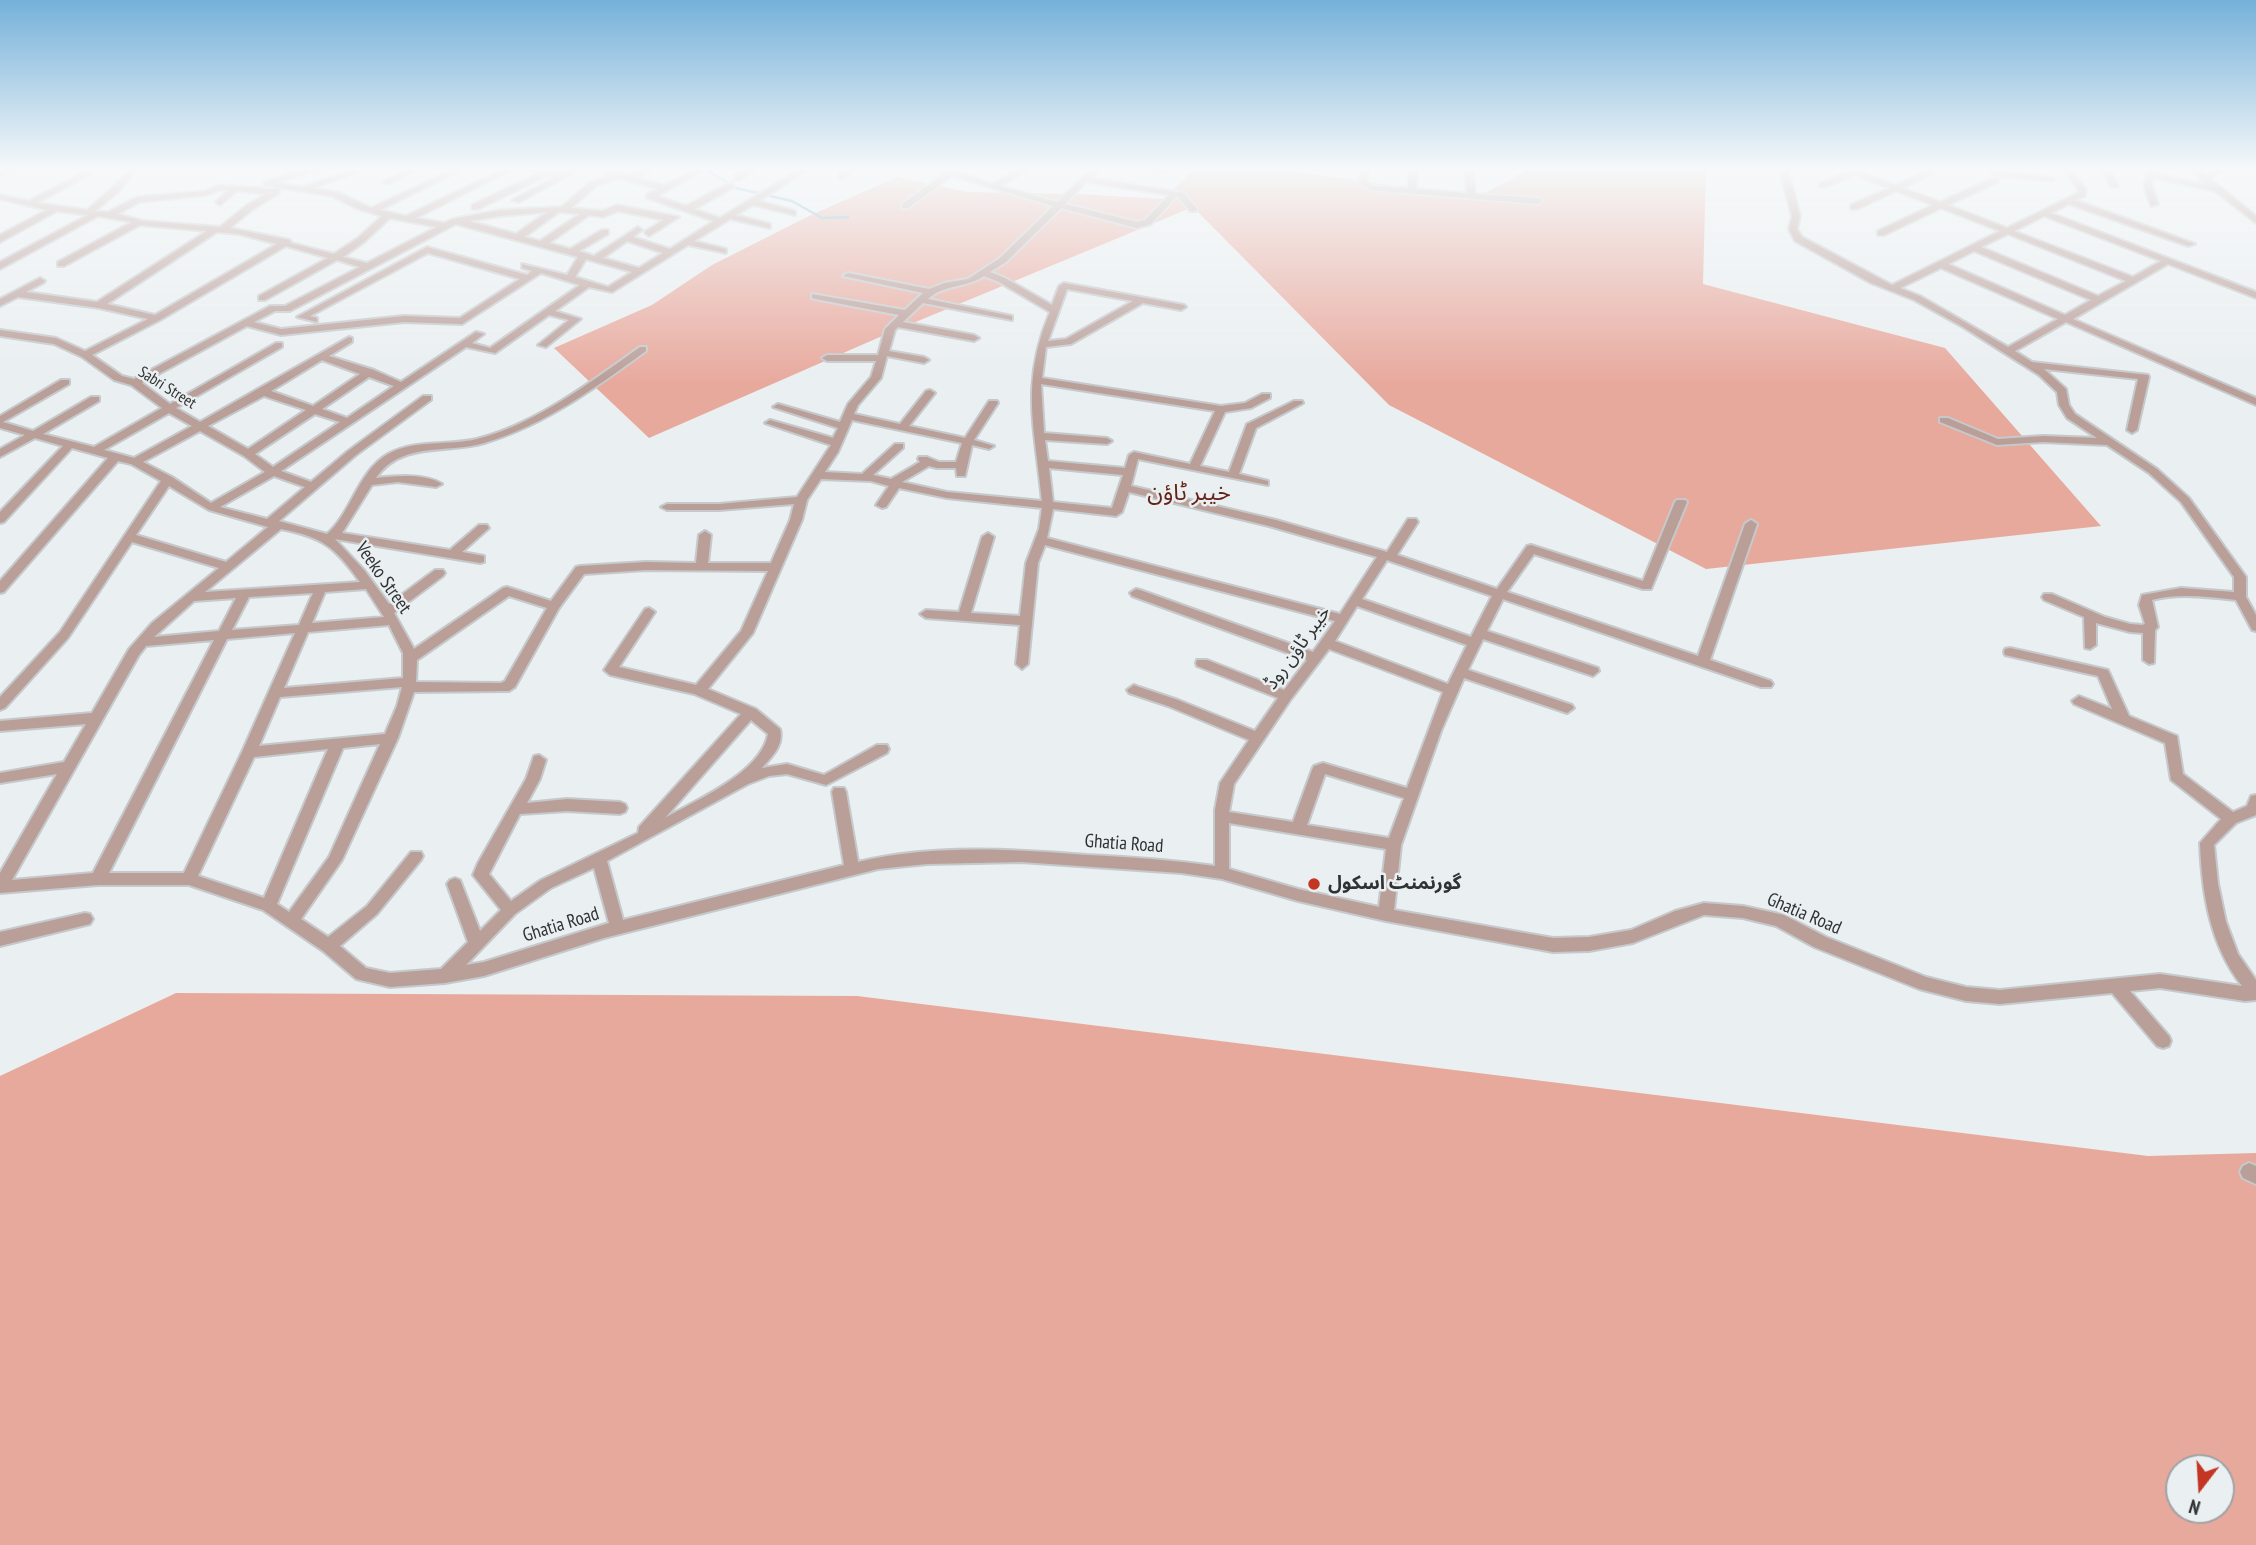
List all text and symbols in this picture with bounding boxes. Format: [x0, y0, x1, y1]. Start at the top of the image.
street label: Sabri Street [135, 363, 199, 413]
district label: خیبر ٹاؤن [1147, 479, 1231, 507]
street label: Veeko Street [350, 538, 416, 618]
street label: خیبر ٹاؤن روڈ [1260, 602, 1336, 694]
street label: Ghatia Road [1084, 830, 1164, 858]
place label: گورنمنٹ اسکول [1328, 873, 1461, 895]
marker: گورنمنٹ اسکول [1306, 876, 1322, 892]
street label: Ghatia Road [1763, 888, 1845, 940]
street label: Ghatia Road [520, 903, 602, 947]
north arrow [2165, 1454, 2235, 1524]
text: N [2186, 1494, 2203, 1520]

